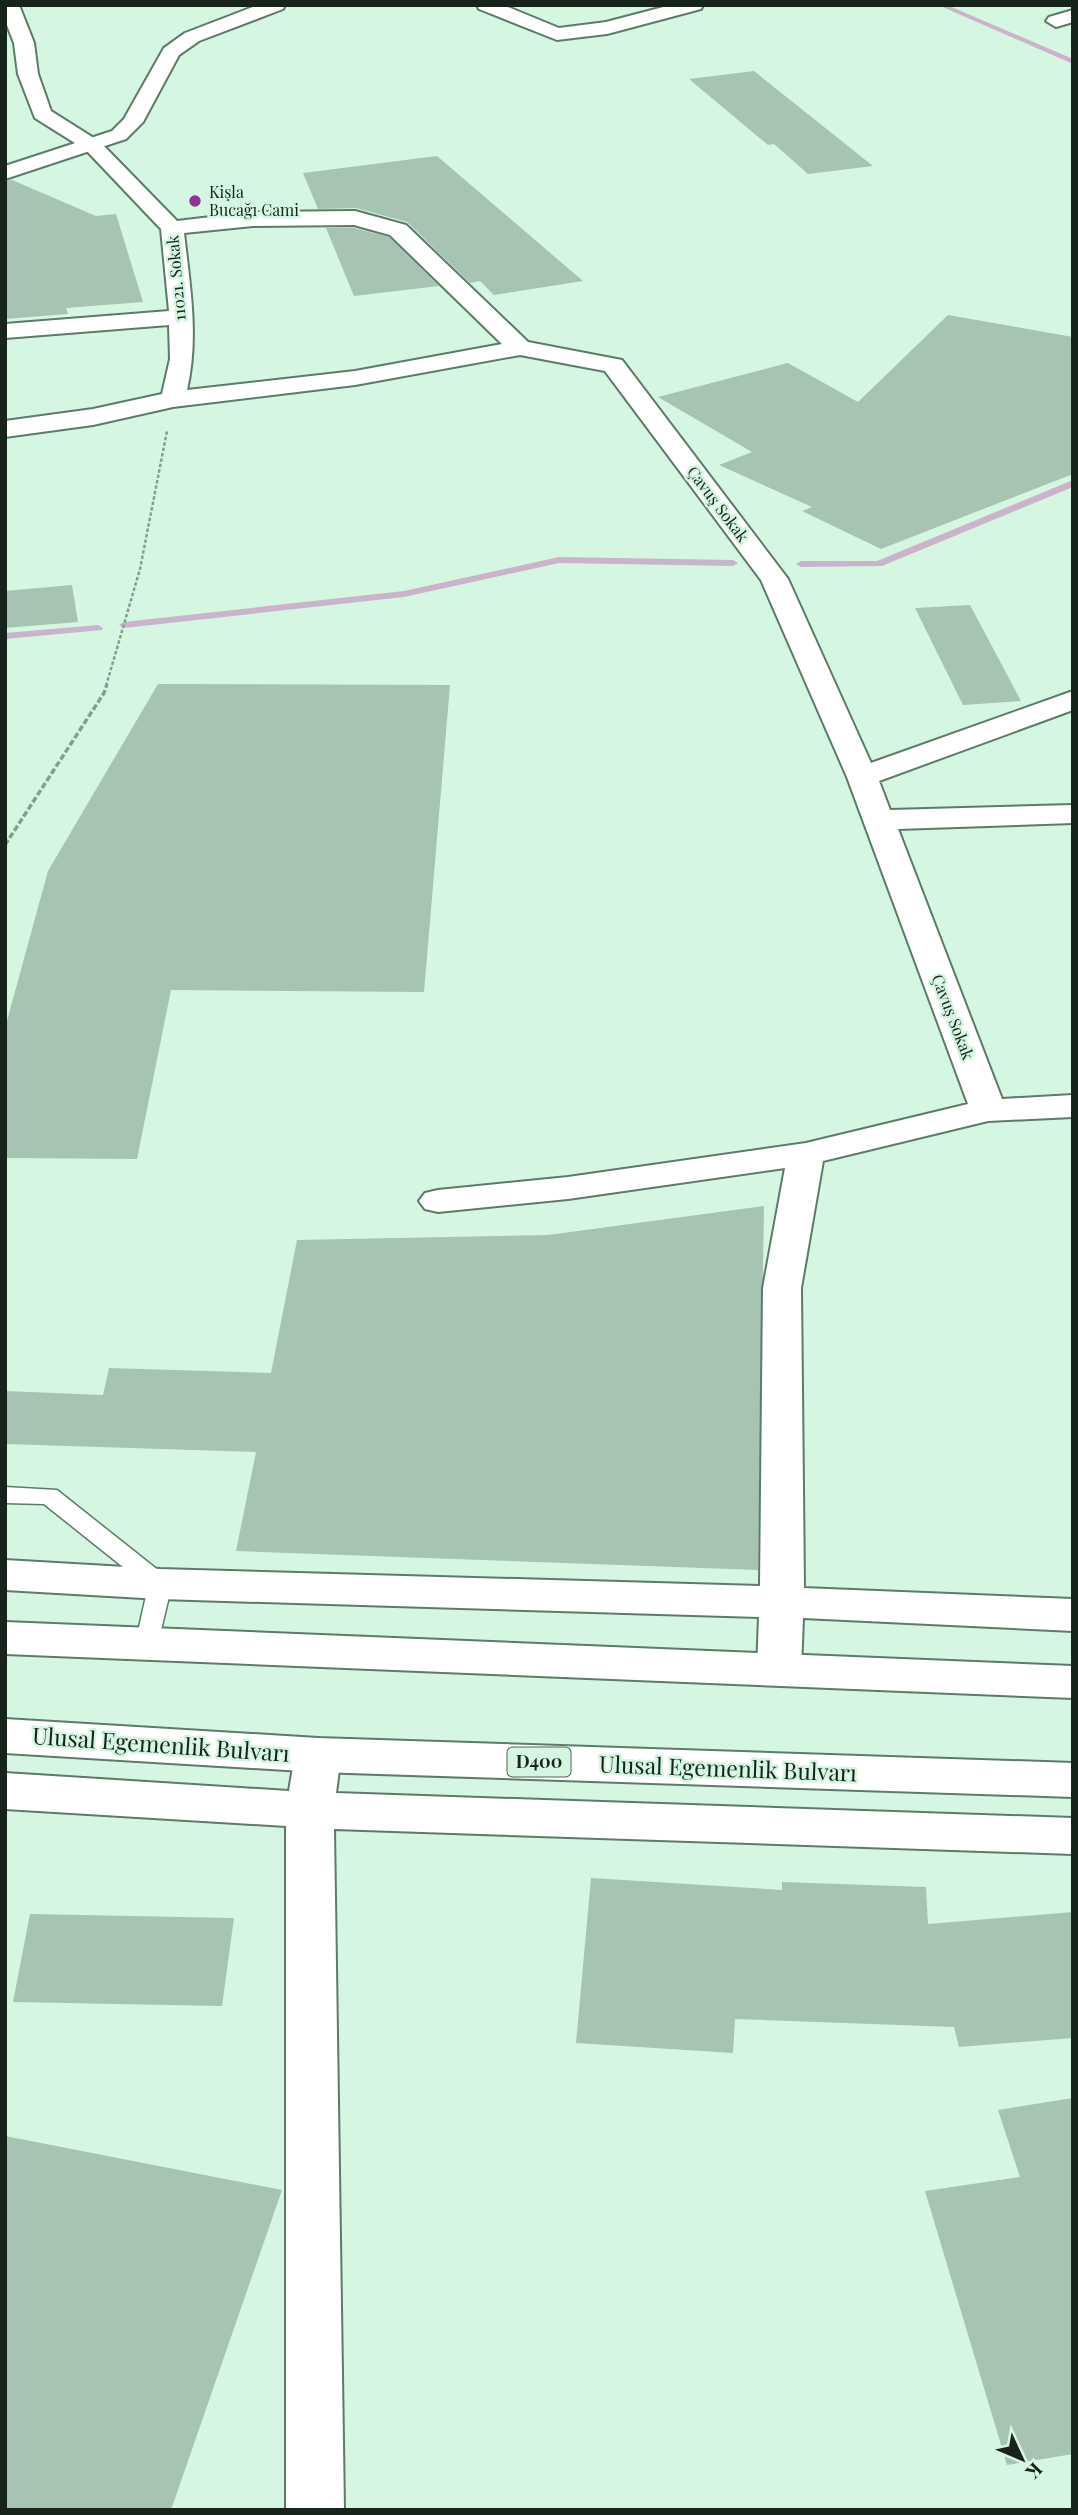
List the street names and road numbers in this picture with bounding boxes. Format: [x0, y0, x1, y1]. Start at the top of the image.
street label: 11021. Sokak [161, 234, 190, 322]
street label: Çavuş Sokak [683, 462, 754, 546]
street label: Çavuş Sokak [928, 971, 979, 1063]
street label: Ulusal Egemenlik Bulvarı [31, 1719, 291, 1768]
road number: D400 [508, 1748, 570, 1777]
street label: Ulusal Egemenlik Bulvarı [599, 1748, 858, 1788]

